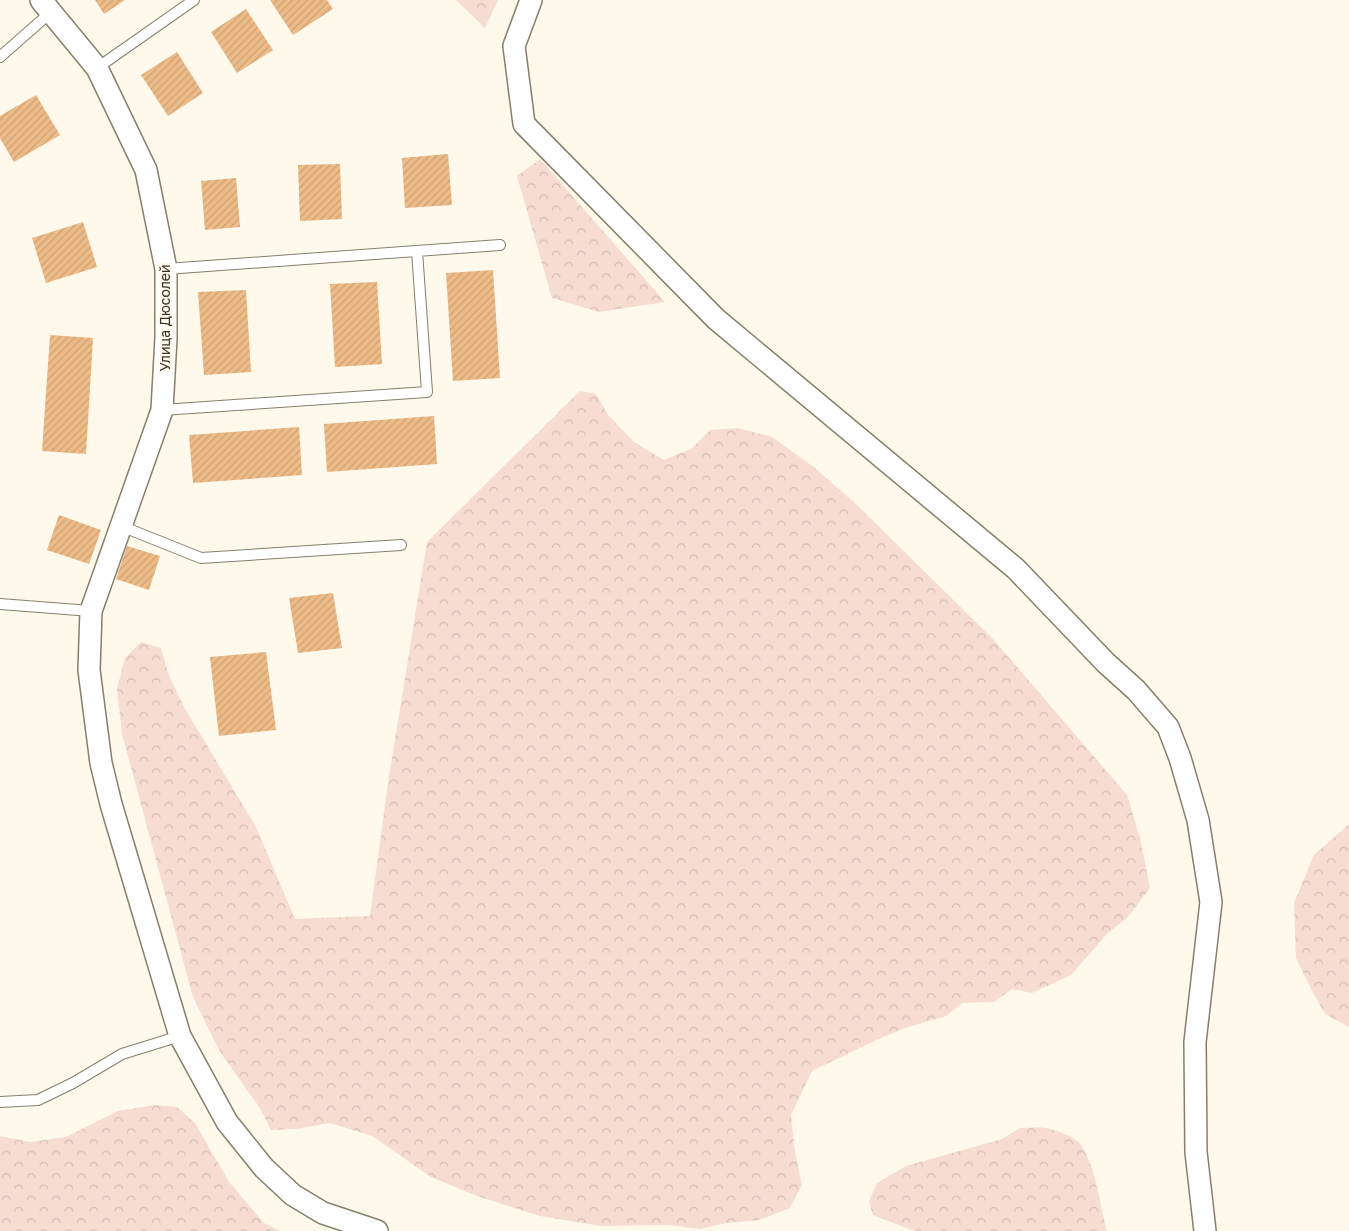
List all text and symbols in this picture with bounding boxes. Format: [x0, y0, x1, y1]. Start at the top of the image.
street label: Улица Дюсолей [156, 264, 173, 372]

